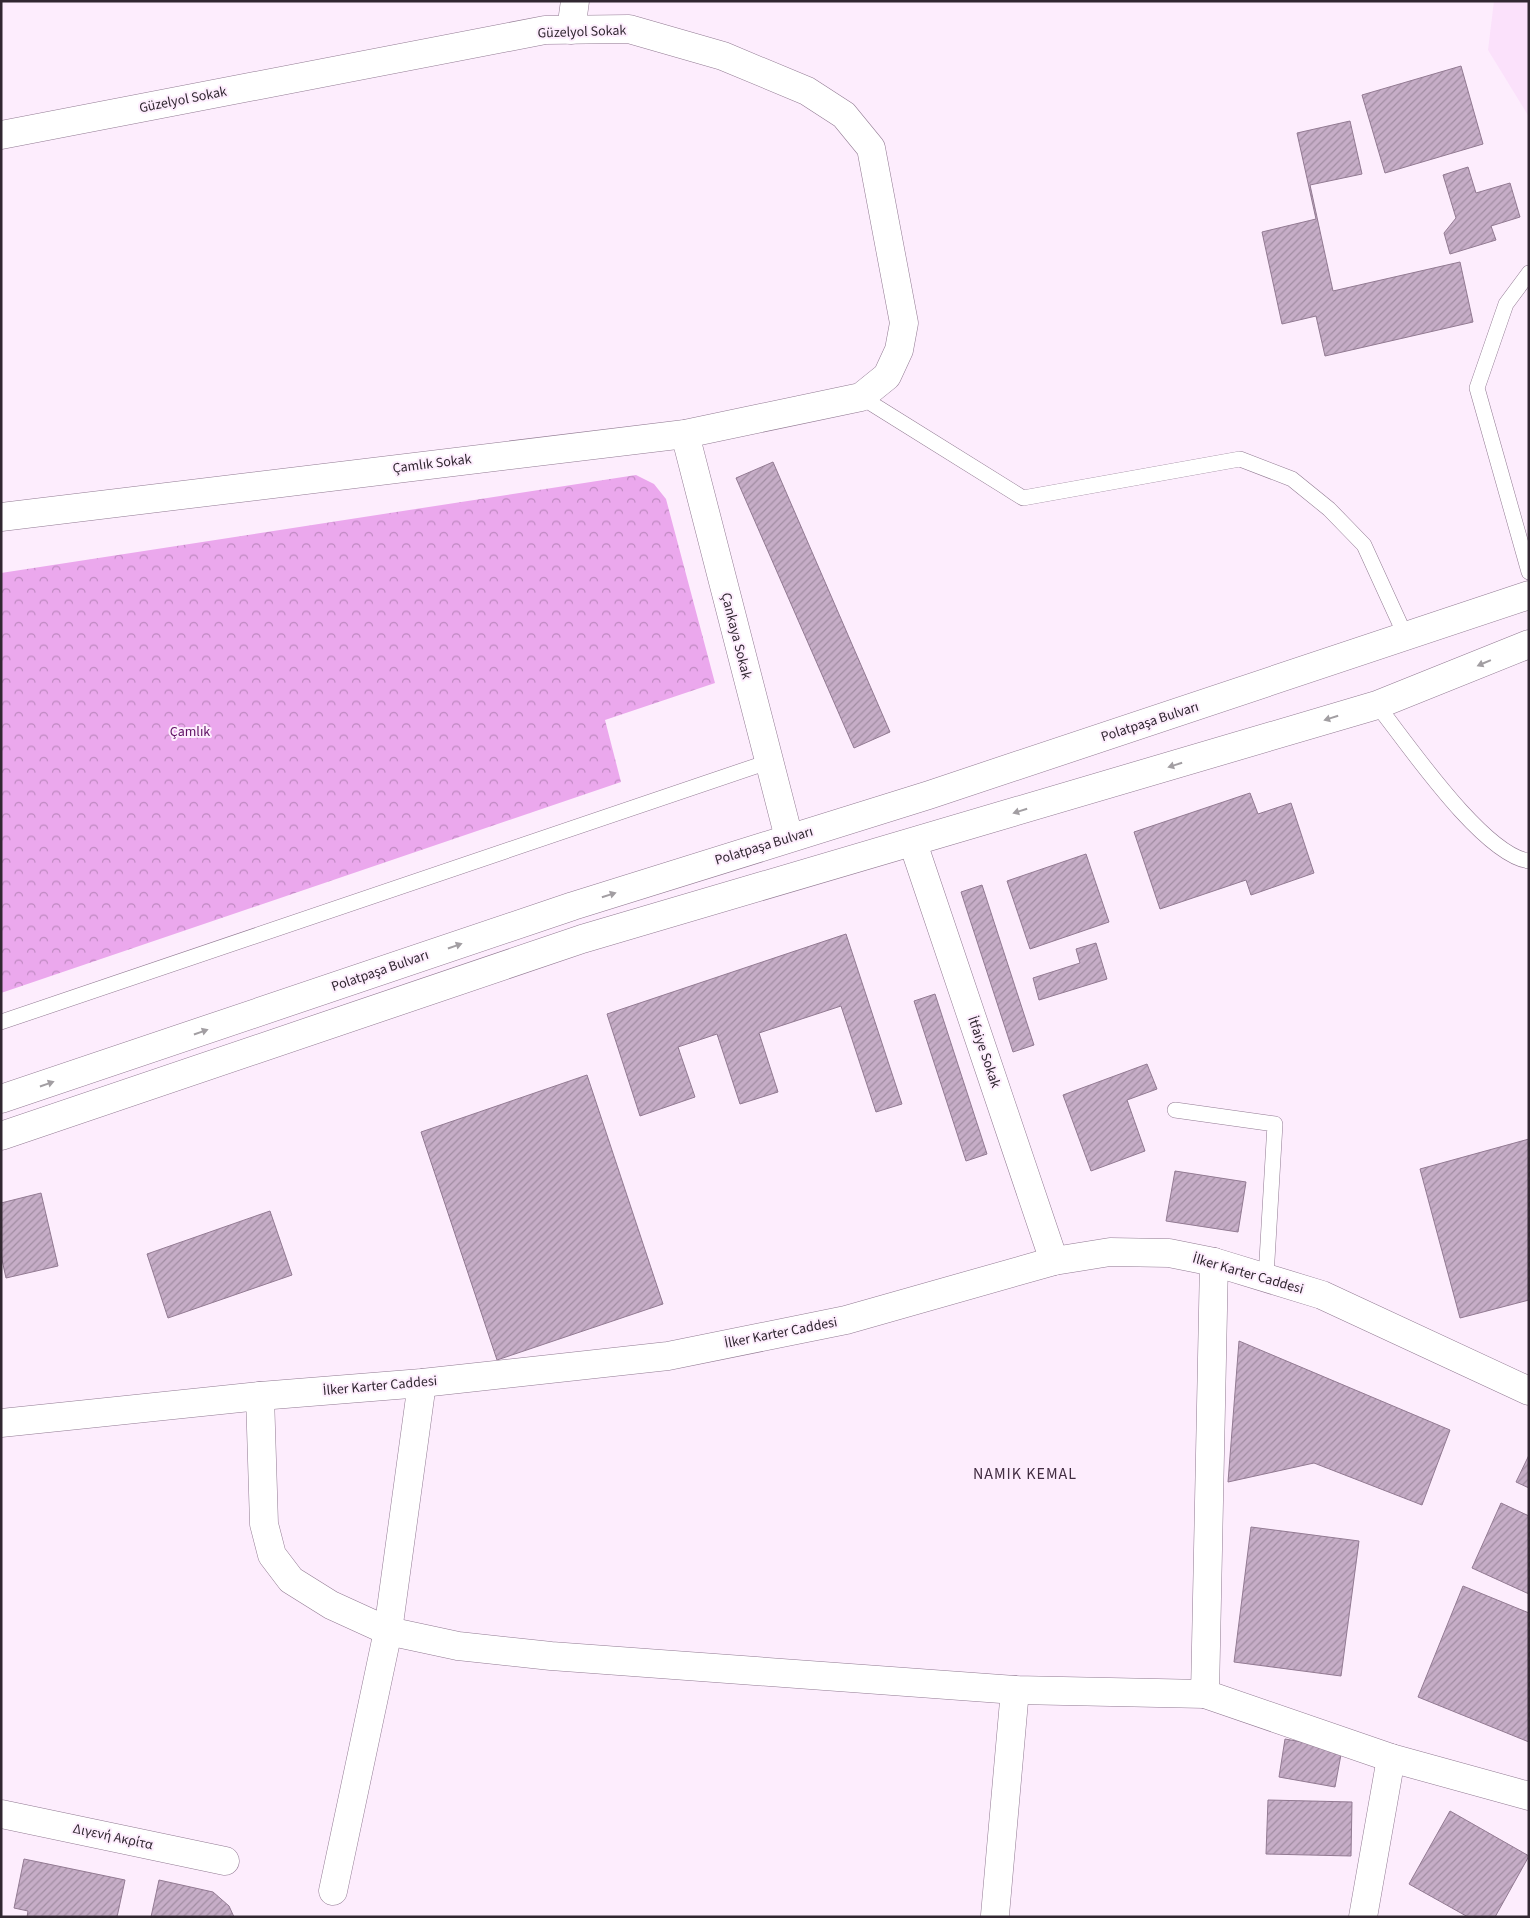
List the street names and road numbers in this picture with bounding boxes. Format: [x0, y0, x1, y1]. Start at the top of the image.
street label: Güzelyol Sokak [537, 20, 627, 44]
street label: Güzelyol Sokak [137, 82, 229, 118]
street label: Çamlık Sokak [391, 449, 473, 479]
street label: Çankaya Sokak [716, 591, 756, 681]
street label: Polatpaşa Bulvarı [1099, 697, 1201, 747]
street label: Polatpaşa Bulvarı [712, 822, 816, 870]
street label: Polatpaşa Bulvarı [329, 945, 431, 997]
street label: İtfaiye Sokak [962, 1013, 1006, 1091]
street label: İlker Karter Caddesi [1190, 1249, 1306, 1299]
street label: İlker Karter Caddesi [723, 1312, 839, 1354]
street label: İlker Karter Caddesi [322, 1371, 438, 1401]
street label: Διγενή Ακρίτα [71, 1819, 155, 1855]

